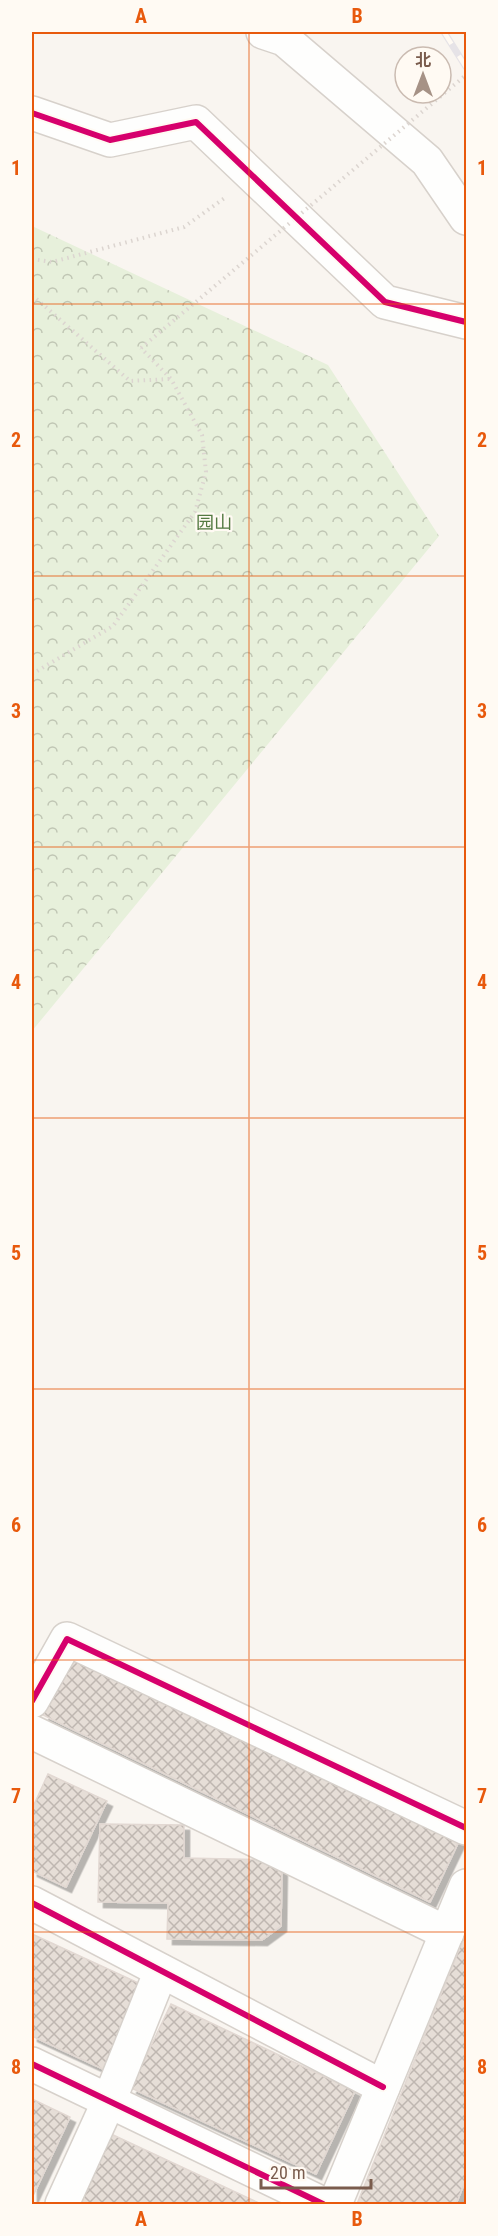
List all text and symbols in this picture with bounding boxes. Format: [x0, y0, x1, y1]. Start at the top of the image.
text: A [135, 4, 147, 28]
text: B [351, 4, 363, 28]
north arrow [393, 45, 453, 105]
text: 北 [415, 51, 431, 70]
text: 1 [11, 156, 21, 180]
text: 1 [477, 156, 487, 180]
text: 2 [11, 428, 21, 452]
text: 2 [477, 428, 487, 452]
park label: 园山 [196, 512, 232, 533]
text: 3 [11, 699, 21, 723]
text: 3 [477, 699, 487, 723]
text: 4 [11, 970, 21, 994]
text: 4 [477, 970, 487, 994]
text: 5 [11, 1241, 21, 1265]
text: 5 [477, 1241, 487, 1265]
text: 6 [11, 1513, 21, 1537]
text: 6 [477, 1513, 487, 1537]
text: 7 [11, 1784, 21, 1808]
text: 7 [477, 1784, 487, 1808]
text: 8 [11, 2055, 21, 2079]
text: 8 [477, 2055, 487, 2079]
scale bar [261, 2152, 370, 2190]
text: 20 m [270, 2162, 305, 2183]
text: A [135, 2207, 147, 2231]
text: B [351, 2207, 363, 2231]

